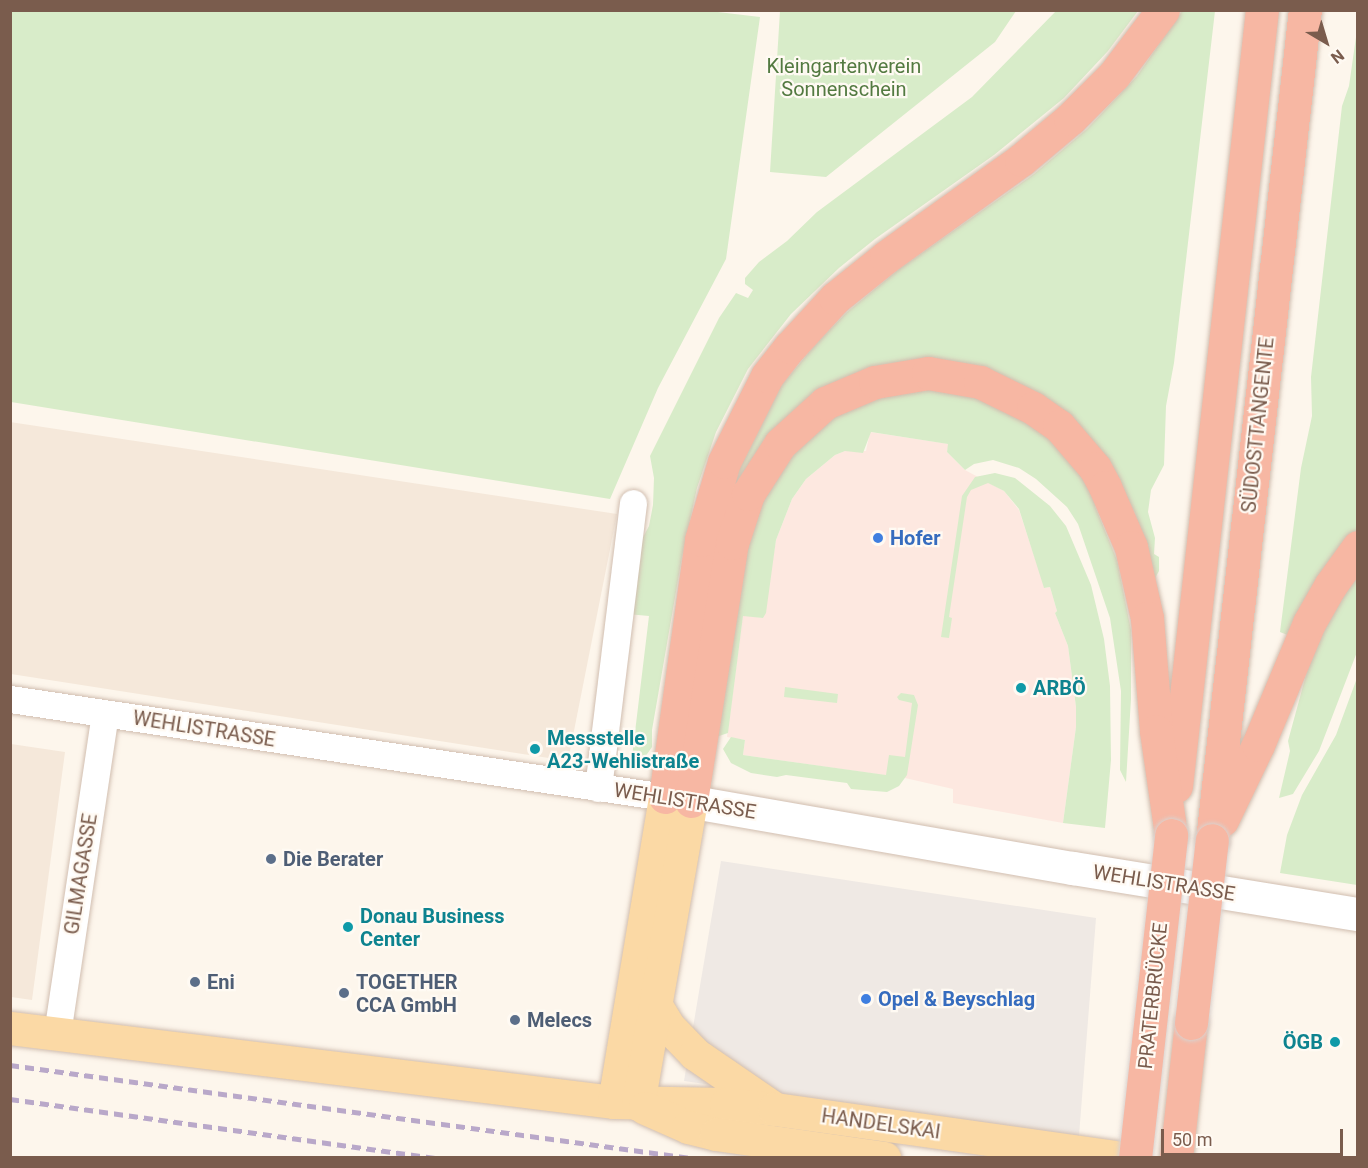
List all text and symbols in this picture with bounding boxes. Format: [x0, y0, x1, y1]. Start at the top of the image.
north arrow [1296, 12, 1356, 72]
text: N [1327, 46, 1348, 68]
park label: Kleingartenverein Sonnenschein [767, 54, 921, 101]
street label: SÜDOSTTANGENTE [1237, 336, 1279, 514]
place label: Hofer [890, 526, 940, 550]
marker: Hofer [871, 531, 885, 545]
place label: ARBÖ [1033, 676, 1086, 700]
marker: ARBÖ [1014, 681, 1028, 695]
street label: WEHLISTRASSE [131, 706, 277, 752]
place label: Messstelle A23-Wehlistraße [547, 726, 699, 773]
marker: Messstelle A23-Wehlistraße [528, 742, 542, 756]
street label: WEHLISTRASSE [612, 778, 758, 824]
street label: GILMAGASSE [60, 812, 102, 936]
place label: Die Berater [283, 847, 383, 871]
marker: Die Berater [264, 852, 278, 866]
street label: WEHLISTRASSE [1091, 860, 1237, 906]
place label: Donau Business Center [360, 904, 504, 951]
marker: Donau Business Center [341, 920, 355, 934]
street label: PRATERBRÜCKE [1133, 922, 1173, 1070]
place label: Eni [207, 970, 235, 994]
place label: TOGETHER CCA GmbH [356, 970, 458, 1017]
marker: Eni [188, 975, 202, 989]
marker: TOGETHER CCA GmbH [337, 986, 351, 1000]
place label: Opel & Beyschlag [878, 987, 1035, 1011]
marker: Opel & Beyschlag [859, 992, 873, 1006]
place label: Melecs [527, 1008, 592, 1032]
marker: Melecs [508, 1013, 522, 1027]
place label: ÖGB [1283, 1030, 1323, 1054]
marker: ÖGB [1328, 1035, 1342, 1049]
street label: HANDELSKAI [820, 1104, 942, 1144]
scale bar [1164, 1117, 1346, 1155]
text: 50 m [1172, 1129, 1212, 1150]

